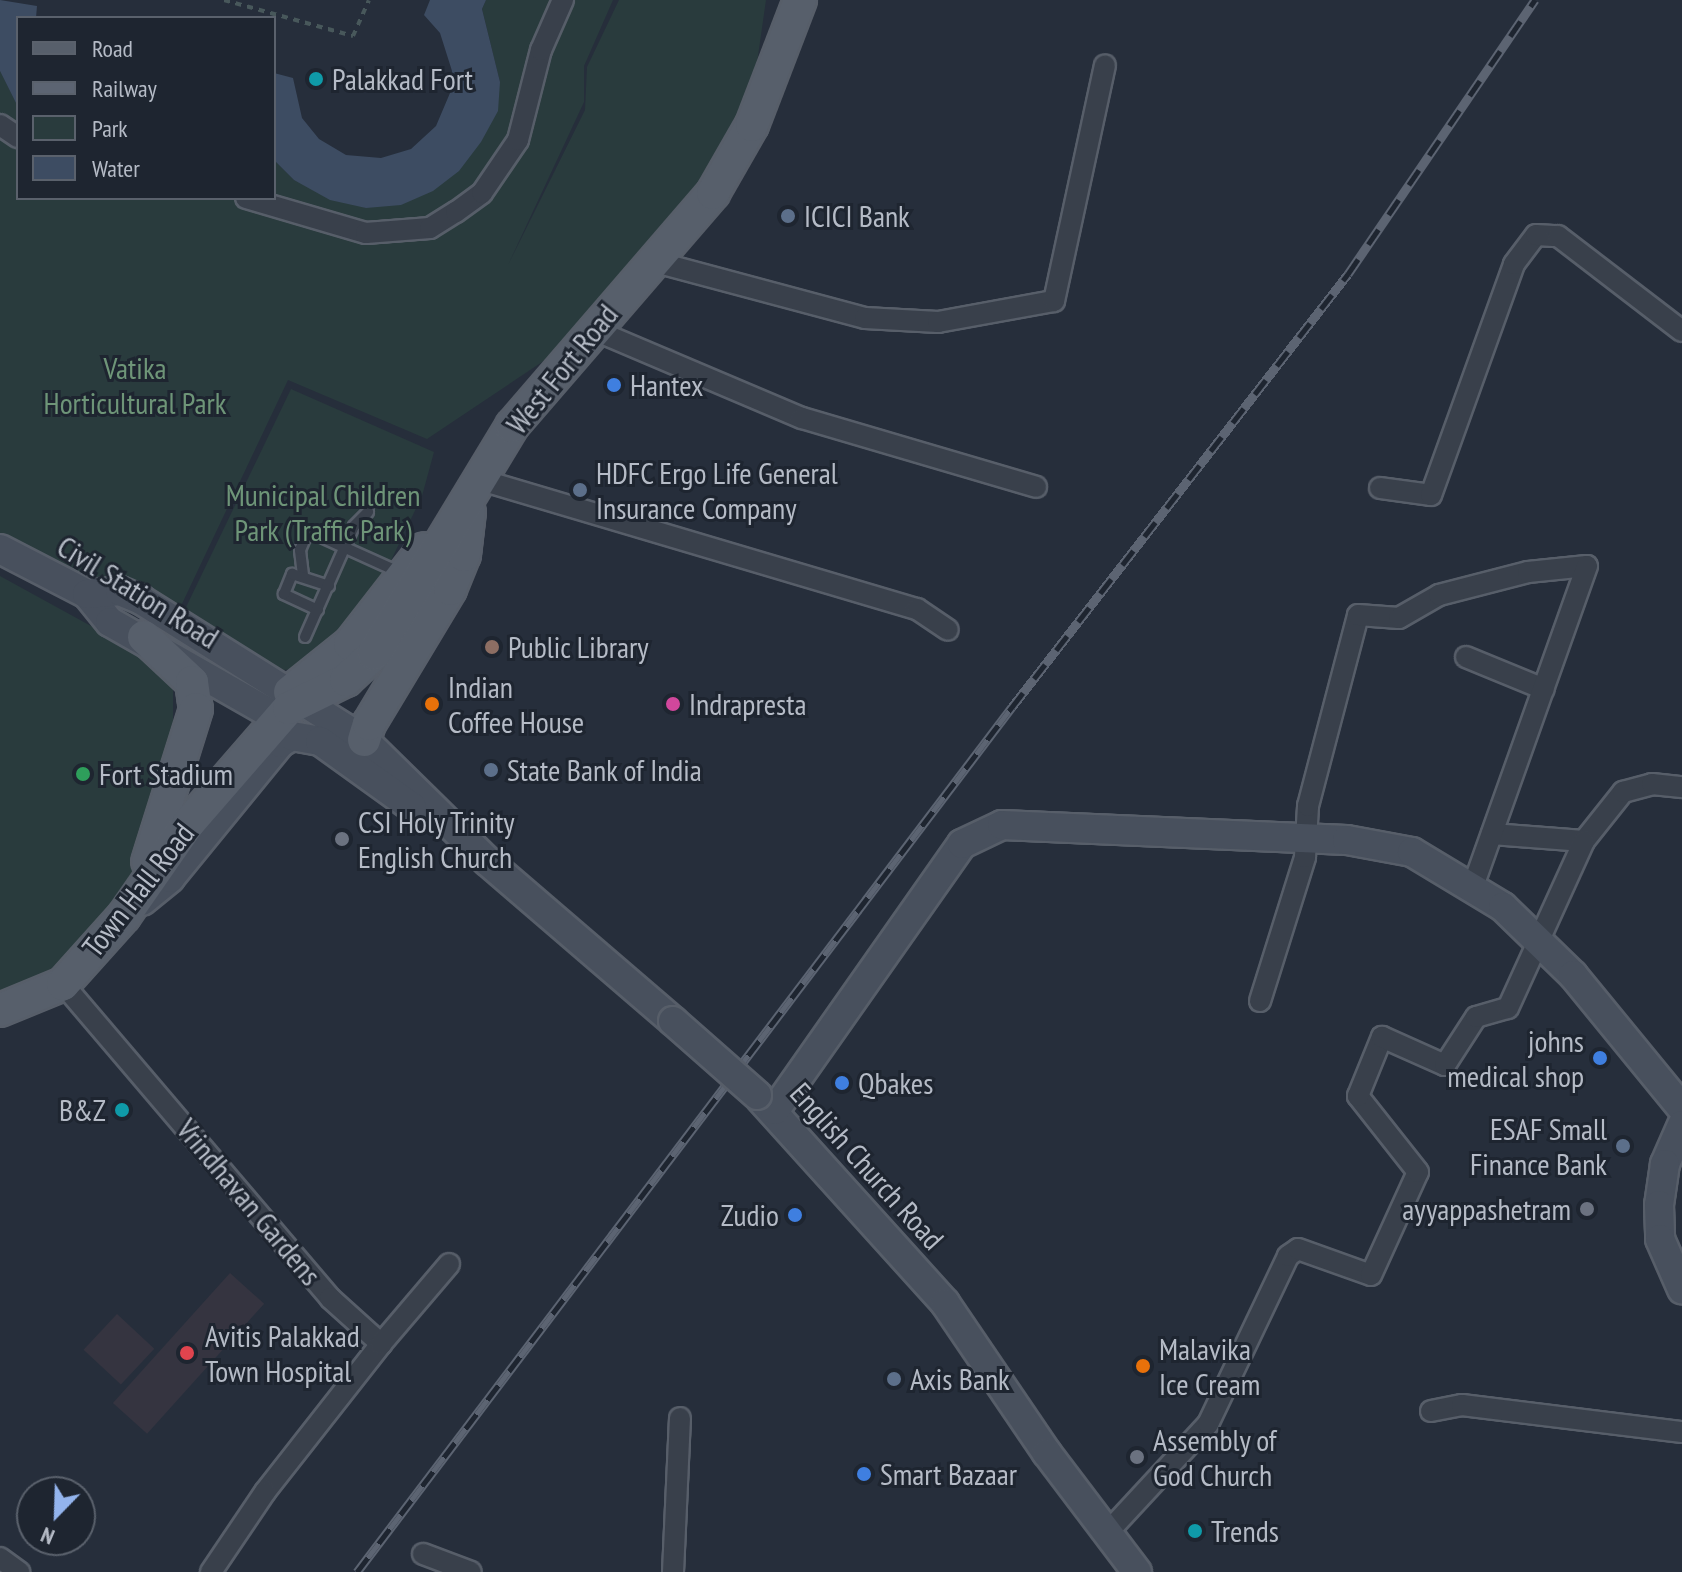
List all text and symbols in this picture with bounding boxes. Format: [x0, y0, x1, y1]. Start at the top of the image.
legend [16, 16, 276, 200]
text: Road [92, 33, 133, 64]
place label: Palakkad Fort [332, 61, 473, 97]
marker: Palakkad Fort [307, 70, 325, 88]
text: Railway [92, 73, 157, 104]
text: Park [92, 113, 128, 144]
text: Water [92, 153, 140, 184]
place label: ICICI Bank [804, 198, 910, 234]
marker: ICICI Bank [779, 207, 797, 225]
street label: West Fort Road [499, 297, 625, 441]
park label: Vatika Horticultural Park [44, 350, 226, 420]
place label: Hantex [630, 367, 703, 403]
marker: Hantex [605, 376, 623, 394]
place label: HDFC Ergo Life General Insurance Company [596, 455, 839, 526]
park label: Municipal Children Park (Traffic Park) [226, 477, 420, 548]
marker: HDFC Ergo Life General Insurance Company [571, 481, 589, 499]
street label: Civil Station Road [51, 528, 225, 656]
place label: Public Library [508, 629, 649, 665]
marker: Public Library [483, 638, 501, 656]
place label: Indian Coffee House [448, 669, 584, 740]
place label: Indrapresta [689, 686, 806, 722]
marker: Indian Coffee House [423, 695, 441, 713]
marker: Indrapresta [664, 695, 682, 713]
place label: State Bank of India [507, 752, 703, 788]
place label: Fort Stadium [99, 756, 233, 792]
marker: State Bank of India [482, 761, 500, 779]
marker: Fort Stadium [74, 765, 92, 783]
place label: CSI Holy Trinity English Church [358, 804, 516, 874]
street label: Town Hall Road [75, 816, 201, 964]
marker: CSI Holy Trinity English Church [333, 830, 351, 848]
place label: johns medical shop [1447, 1023, 1584, 1094]
marker: johns medical shop [1591, 1049, 1609, 1067]
place label: Qbakes [858, 1065, 933, 1101]
marker: Qbakes [833, 1074, 851, 1092]
street label: English Church Road [783, 1075, 951, 1257]
place label: B&Z [59, 1092, 106, 1128]
marker: B&Z [113, 1101, 131, 1119]
place label: ESAF Small Finance Bank [1470, 1111, 1607, 1182]
street label: Vrindhavan Gardens [169, 1112, 329, 1292]
marker: ESAF Small Finance Bank [1614, 1137, 1632, 1155]
place label: ayyappashetram [1402, 1191, 1571, 1227]
place label: Zudio [721, 1197, 779, 1233]
marker: ayyappashetram [1578, 1200, 1596, 1218]
marker: Zudio [786, 1206, 804, 1224]
place label: Avitis Palakkad Town Hospital [205, 1318, 360, 1388]
place label: Malavika Ice Cream [1159, 1331, 1260, 1402]
marker: Avitis Palakkad Town Hospital [176, 1342, 198, 1364]
marker: Malavika Ice Cream [1134, 1357, 1152, 1375]
place label: Axis Bank [910, 1361, 1010, 1397]
marker: Axis Bank [885, 1370, 903, 1388]
place label: Assembly of God Church [1153, 1422, 1277, 1492]
marker: Assembly of God Church [1128, 1448, 1146, 1466]
place label: Smart Bazaar [880, 1456, 1017, 1492]
marker: Smart Bazaar [855, 1465, 873, 1483]
north arrow [16, 1476, 96, 1556]
place label: Trends [1211, 1513, 1279, 1549]
text: N [36, 1521, 58, 1551]
marker: Trends [1186, 1522, 1204, 1540]

